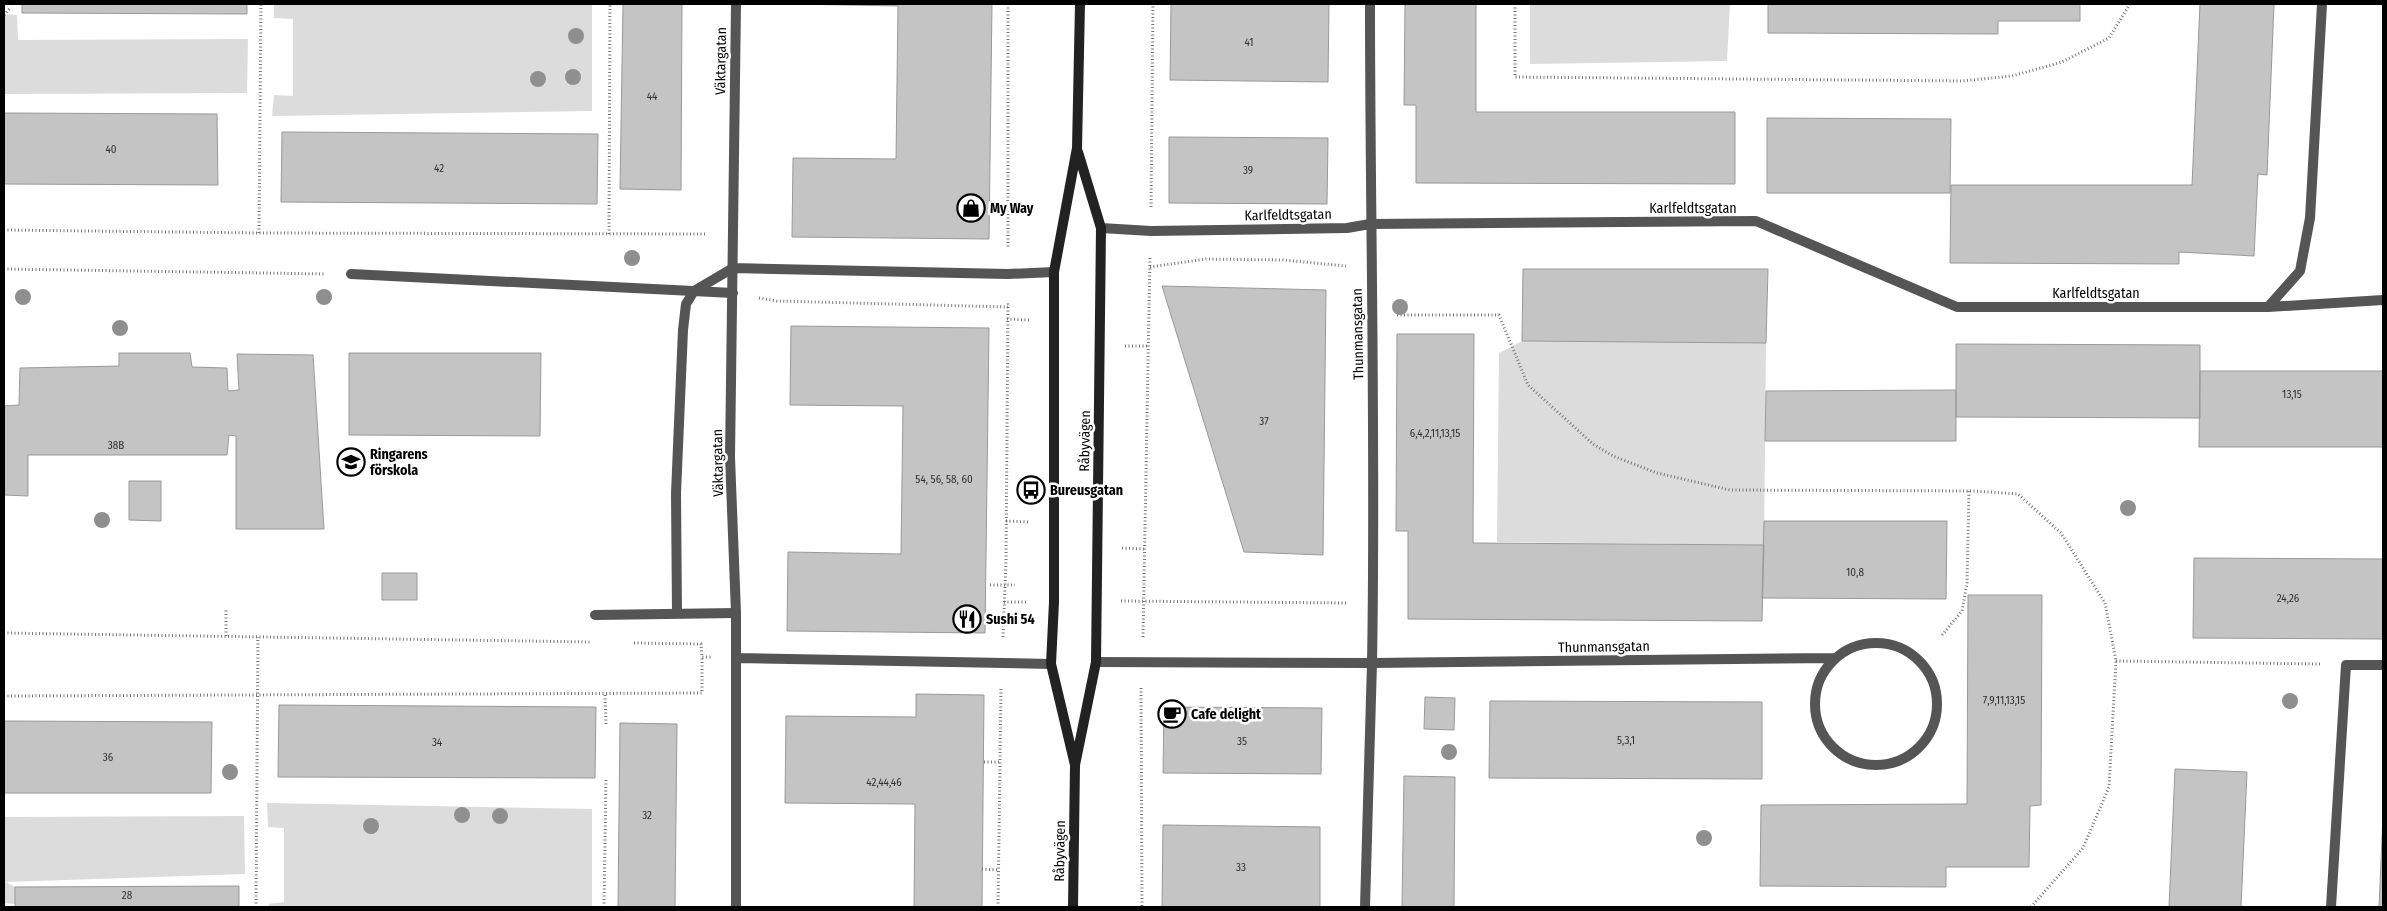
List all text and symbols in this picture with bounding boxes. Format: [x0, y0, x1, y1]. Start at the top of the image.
street label: Väktargatan [712, 27, 730, 95]
house number: 41 [1244, 36, 1254, 49]
house number: 44 [647, 90, 658, 103]
house number: 40 [105, 143, 117, 156]
house number: 42 [434, 162, 444, 175]
house number: 39 [1243, 164, 1253, 177]
shop icon: My Way [956, 193, 986, 223]
place label: My Way [990, 200, 1034, 217]
street label: Karlfeldtsgatan [1649, 200, 1737, 217]
street label: Karlfeldtsgatan [1244, 206, 1332, 224]
street label: Karlfeldtsgatan [2052, 285, 2140, 302]
street label: Thunmansgatan [1349, 288, 1367, 380]
house number: 13,15 [2282, 388, 2302, 401]
street label: Råbyvägen [1076, 410, 1094, 472]
house number: 37 [1259, 415, 1269, 428]
house number: 6,4,2,11,13,15 [1410, 427, 1460, 440]
street label: Väktargatan [709, 429, 727, 497]
house number: 38B [108, 439, 124, 452]
place label: Ringarens förskola [370, 446, 428, 479]
school or university icon: Ringarens förskola [336, 447, 366, 477]
house number: 54, 56, 58, 60 [915, 473, 973, 486]
bus stop icon: Bureusgatan [1016, 475, 1046, 505]
place label: Bureusgatan [1050, 482, 1123, 499]
house number: 10,8 [1846, 566, 1864, 579]
house number: 24,26 [2277, 592, 2300, 605]
restaurant icon: Sushi 54 [952, 604, 982, 634]
place label: Sushi 54 [986, 611, 1035, 628]
street label: Thunmansgatan [1558, 638, 1650, 656]
house number: 7,9,11,13,15 [1983, 694, 2025, 707]
cafe icon: Cafe delight [1157, 699, 1187, 729]
place label: Cafe delight [1191, 706, 1262, 723]
house number: 5,3,1 [1617, 734, 1635, 747]
house number: 35 [1237, 735, 1247, 748]
house number: 34 [432, 736, 443, 749]
house number: 36 [103, 751, 114, 764]
house number: 42,44,46 [866, 776, 902, 789]
house number: 32 [642, 809, 652, 822]
street label: Råbyvägen [1051, 820, 1069, 882]
house number: 33 [1236, 861, 1246, 874]
house number: 28 [122, 889, 133, 902]

